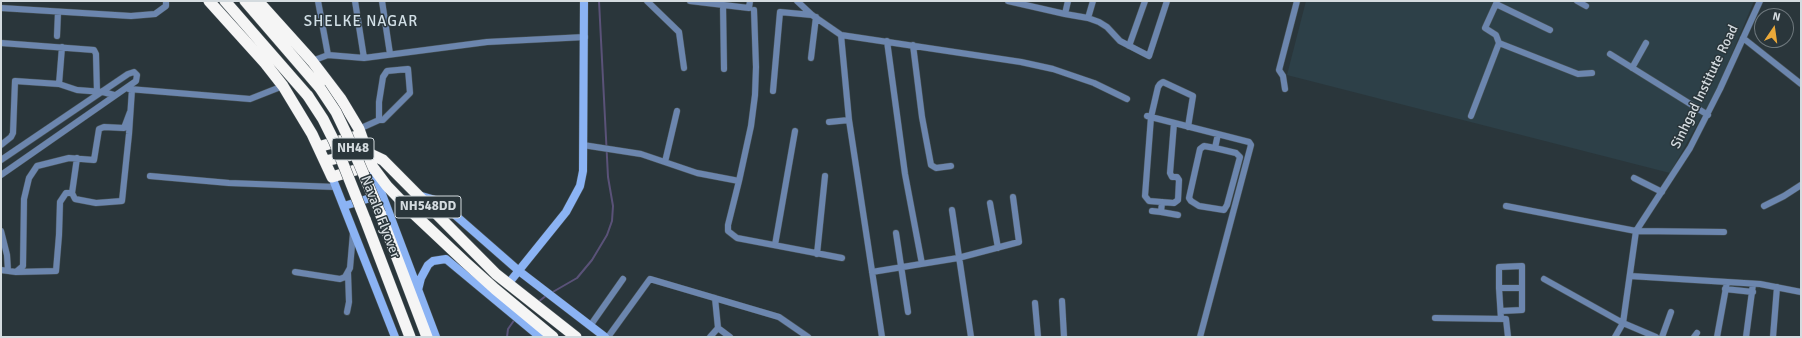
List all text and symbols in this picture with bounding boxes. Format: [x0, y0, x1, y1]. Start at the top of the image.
north arrow [1754, 8, 1794, 48]
text: N [1771, 10, 1782, 24]
district label: SHELKE NAGAR [304, 13, 418, 31]
street label: Sinhgad Institute Road [1668, 22, 1742, 152]
road number: NH48 [332, 138, 374, 160]
street label: Navale Flyover [357, 173, 403, 261]
road number: NH548DD [395, 196, 461, 218]

